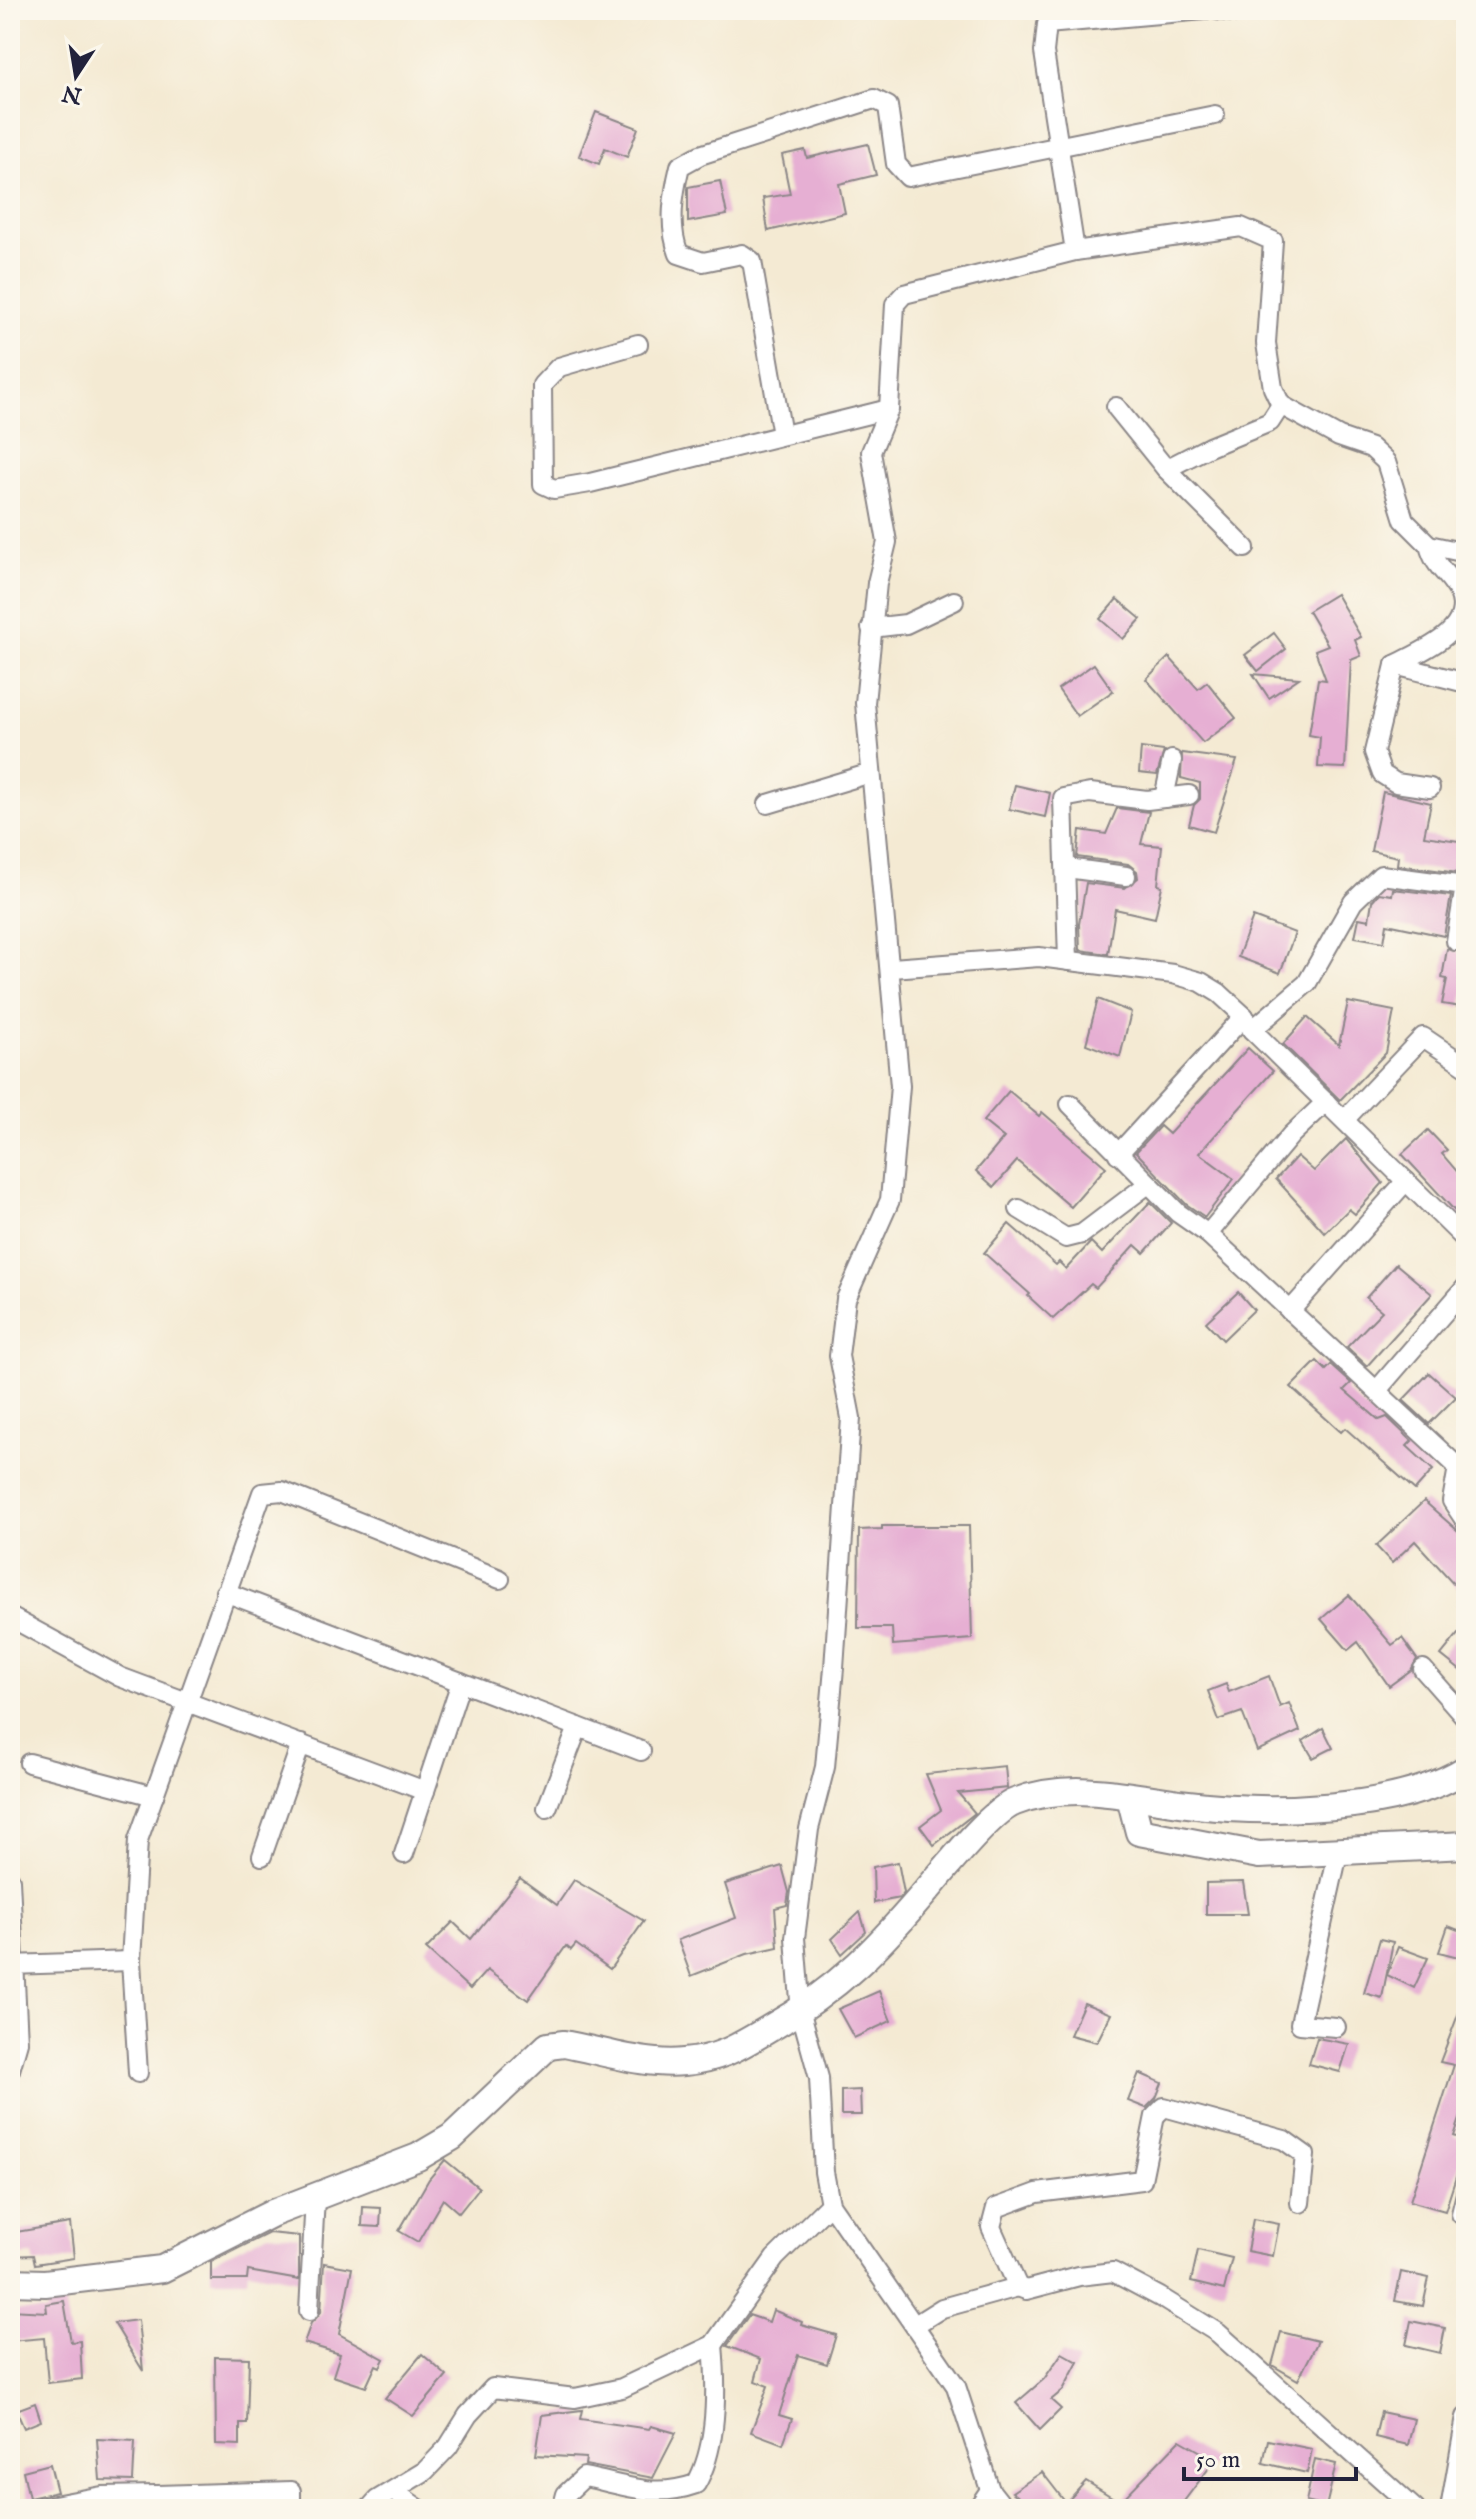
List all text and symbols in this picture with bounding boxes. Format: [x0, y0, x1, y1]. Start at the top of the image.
north arrow [36, 36, 116, 116]
text: N [60, 78, 85, 109]
scale bar [1184, 2431, 1356, 2481]
text: 50 m [1196, 2445, 1240, 2476]

